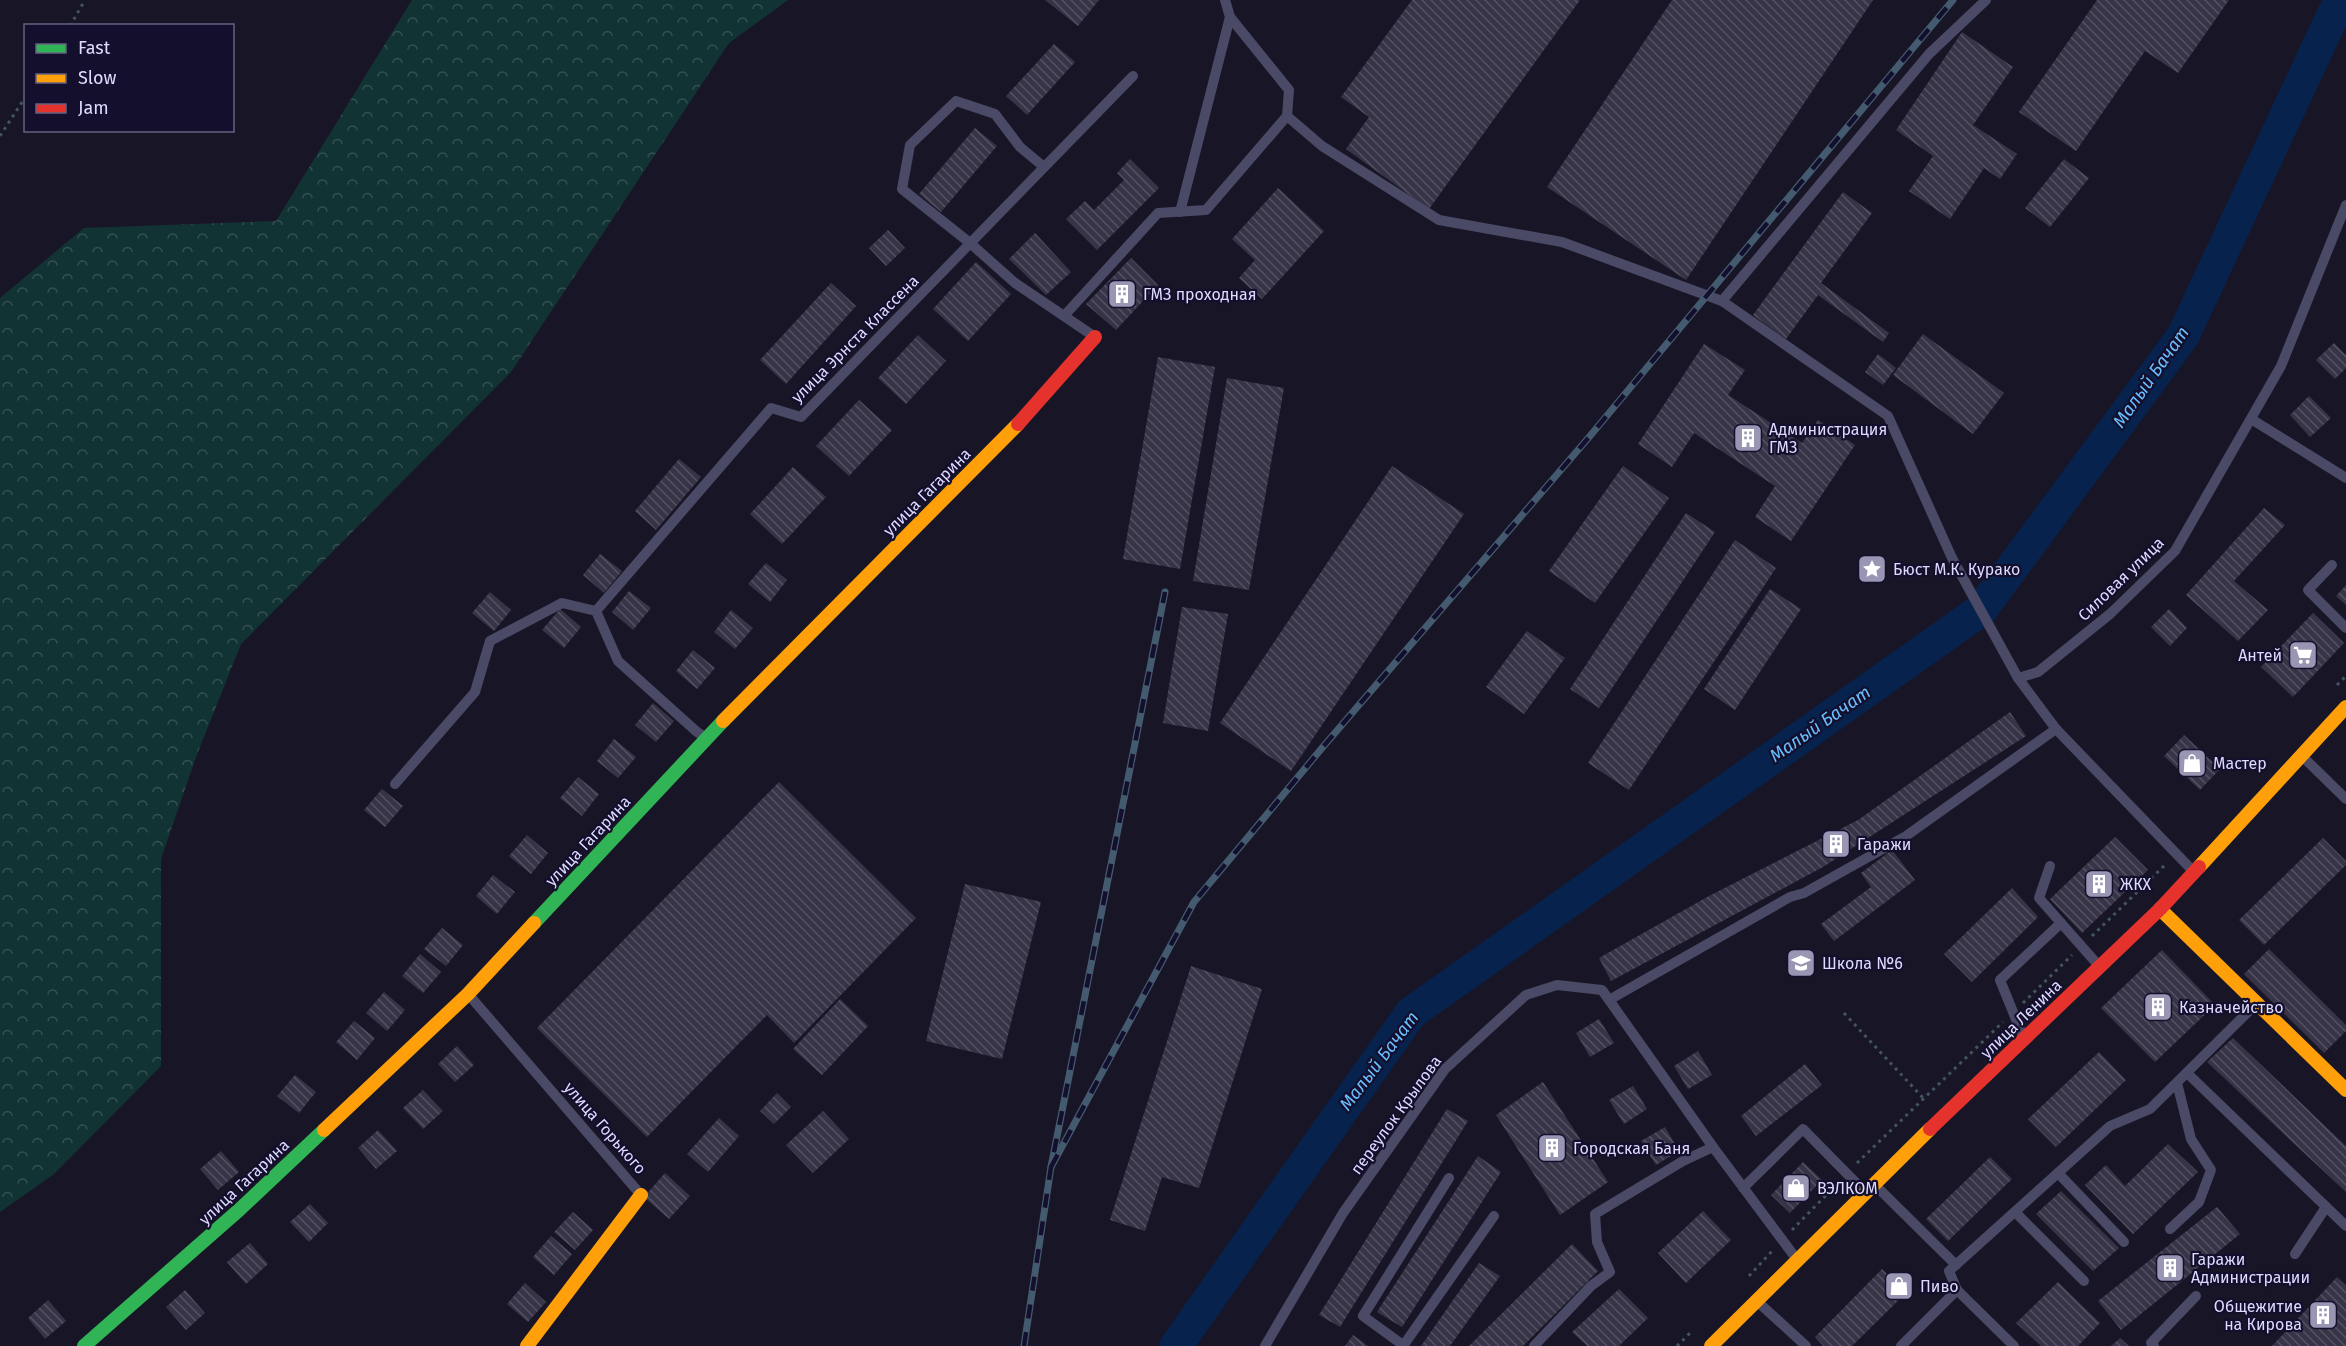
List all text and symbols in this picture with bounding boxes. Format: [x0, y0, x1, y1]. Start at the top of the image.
legend [24, 24, 234, 132]
text: Fast [78, 37, 111, 59]
text: Slow [78, 67, 117, 89]
text: Jam [78, 97, 109, 119]
street label: улица Эрнста Классена [787, 271, 923, 407]
building icon: ГМЗ проходная [1106, 278, 1138, 310]
place label: ГМЗ проходная [1143, 285, 1257, 304]
water label: Малый Бачат [2108, 322, 2194, 432]
place label: Администрация ГМЗ [1769, 420, 1887, 457]
building icon: Администрация ГМЗ [1732, 422, 1764, 454]
street label: улица Гагарина [879, 444, 975, 540]
street label: Силовая улица [2074, 533, 2168, 625]
place icon: Бюст М.К. Курако [1856, 553, 1888, 585]
place label: Бюст М.К. Курако [1893, 560, 2020, 579]
supermarket icon: Антей [2287, 639, 2319, 671]
place label: Антей [2238, 646, 2282, 665]
water label: Малый Бачат [1765, 681, 1875, 767]
shop icon: Мастер [2176, 747, 2208, 779]
place label: Мастер [2213, 754, 2267, 773]
street label: улица Гагарина [541, 792, 635, 890]
building icon: Гаражи [1820, 828, 1852, 860]
place label: Гаражи [1857, 835, 1911, 854]
building icon: ЖКХ [2083, 868, 2115, 900]
place label: ЖКХ [2120, 875, 2152, 894]
school or university icon: Школа №6 [1785, 947, 1817, 979]
place label: Школа №6 [1822, 954, 1903, 973]
street label: улица Ленина [1977, 976, 2065, 1062]
building icon: Казначейство [2142, 991, 2174, 1023]
place label: Казначейство [2179, 998, 2284, 1017]
water label: Малый Бачат [1335, 1007, 1423, 1115]
street label: переулок Крылова [1347, 1052, 1445, 1178]
street label: улица Горького [560, 1078, 650, 1178]
building icon: Городская Баня [1536, 1132, 1568, 1164]
street label: улица Гагарина [195, 1135, 293, 1229]
place label: Городская Баня [1573, 1139, 1690, 1158]
shop icon: ВЭЛКОМ [1780, 1172, 1812, 1204]
place label: ВЭЛКОМ [1817, 1179, 1878, 1198]
place label: Гаражи Администрации [2191, 1250, 2310, 1287]
building icon: Гаражи Администрации [2154, 1252, 2186, 1284]
shop icon: Пиво [1883, 1270, 1915, 1302]
place label: Пиво [1920, 1277, 1959, 1296]
place label: Общежитие на Кирова [2214, 1297, 2302, 1334]
building icon: Общежитие на Кирова [2307, 1299, 2339, 1331]

